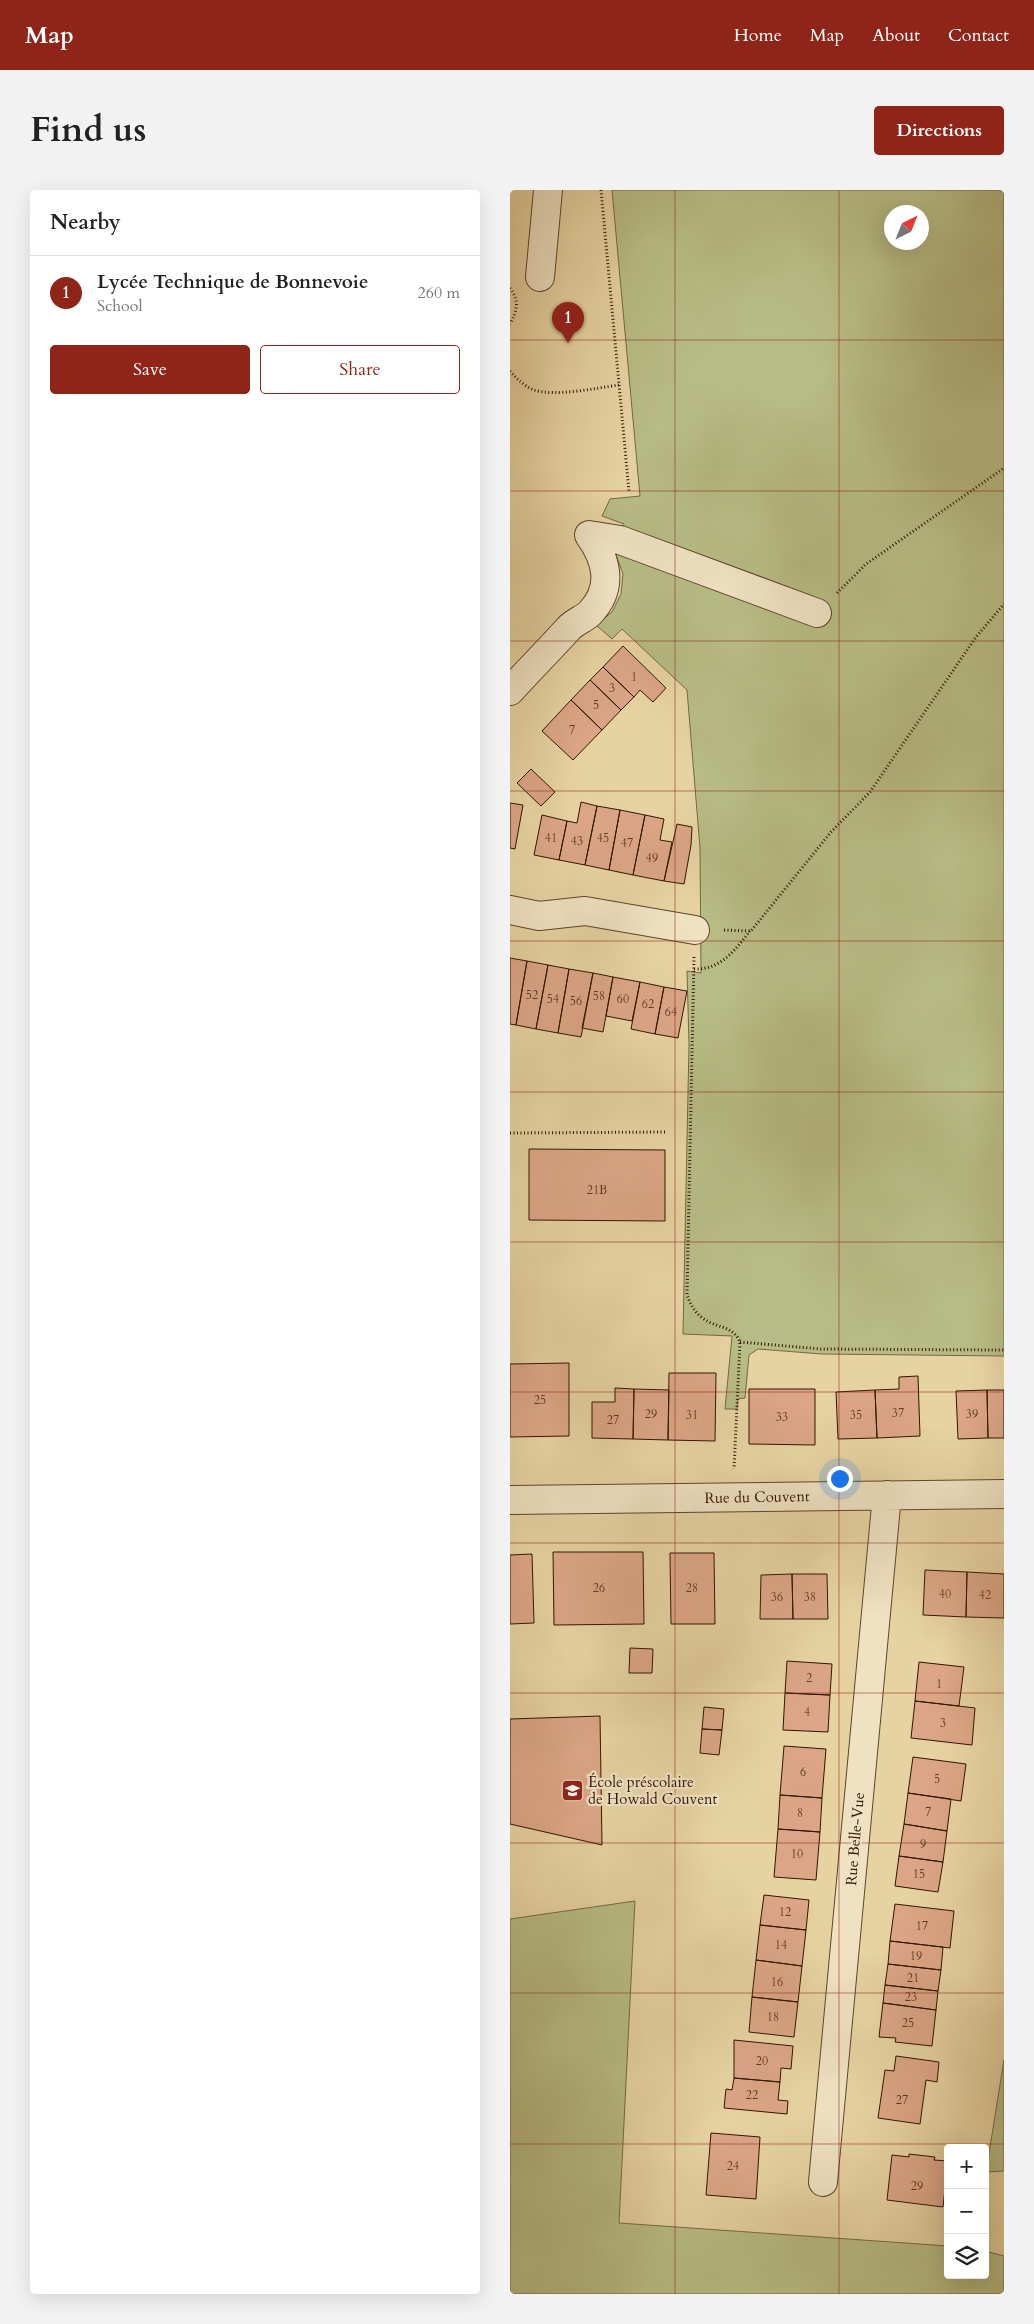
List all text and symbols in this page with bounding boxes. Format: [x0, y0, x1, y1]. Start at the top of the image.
text: Map [25, 19, 74, 52]
text: Home [734, 23, 782, 48]
text: Map [810, 23, 844, 48]
text: About [872, 23, 920, 48]
text: Contact [948, 23, 1009, 48]
text: Find us [30, 106, 146, 154]
button: Directions [874, 106, 1004, 155]
north arrow [884, 205, 929, 250]
text: Nearby [50, 208, 121, 237]
text: Lycée Technique de Bonnevoie [97, 269, 368, 295]
text: 1 [62, 282, 70, 304]
text: 260 m [418, 282, 460, 304]
text: School [97, 295, 142, 317]
pin: 1 [552, 302, 584, 343]
button: Save [50, 345, 250, 394]
button: Share [260, 345, 460, 394]
house number: 1 [631, 669, 637, 685]
house number: 3 [609, 680, 615, 696]
house number: 5 [593, 697, 599, 713]
house number: 7 [569, 722, 575, 738]
house number: 41 [545, 830, 557, 846]
house number: 45 [597, 830, 609, 846]
house number: 43 [571, 833, 583, 849]
house number: 47 [621, 835, 633, 851]
house number: 49 [646, 850, 658, 866]
house number: 52 [526, 987, 538, 1003]
house number: 58 [593, 988, 605, 1004]
house number: 54 [547, 991, 559, 1007]
house number: 60 [617, 991, 629, 1007]
house number: 56 [570, 993, 582, 1009]
house number: 62 [642, 996, 654, 1012]
house number: 64 [665, 1004, 677, 1020]
house number: 21B [587, 1182, 607, 1198]
house number: 25 [534, 1392, 546, 1408]
house number: 37 [892, 1405, 904, 1421]
house number: 29 [645, 1406, 657, 1422]
house number: 39 [966, 1406, 978, 1422]
house number: 31 [686, 1407, 698, 1423]
house number: 35 [850, 1407, 862, 1423]
house number: 33 [776, 1409, 788, 1425]
house number: 27 [607, 1412, 619, 1428]
your location [827, 1466, 853, 1492]
street label: Rue du Couvent [704, 1486, 810, 1508]
house number: 26 [593, 1580, 605, 1596]
house number: 28 [686, 1580, 698, 1596]
house number: 40 [939, 1586, 951, 1602]
house number: 42 [979, 1587, 991, 1603]
house number: 36 [771, 1589, 783, 1605]
house number: 38 [804, 1589, 816, 1605]
house number: 2 [806, 1670, 812, 1686]
house number: 1 [936, 1676, 942, 1692]
house number: 4 [804, 1704, 810, 1720]
house number: 3 [940, 1715, 946, 1731]
house number: 6 [800, 1764, 806, 1780]
house number: 5 [934, 1771, 940, 1787]
place label: École préscolaire de Howald Couvent [588, 1772, 718, 1809]
school or university icon: École préscolaire de Howald Couvent [560, 1779, 584, 1803]
street label: Rue Belle-Vue [841, 1791, 869, 1887]
house number: 7 [925, 1804, 931, 1820]
house number: 8 [797, 1805, 803, 1821]
house number: 9 [920, 1836, 926, 1852]
house number: 10 [791, 1846, 803, 1862]
house number: 15 [913, 1866, 925, 1882]
house number: 12 [779, 1904, 791, 1920]
house number: 17 [916, 1918, 928, 1934]
house number: 14 [775, 1937, 787, 1953]
house number: 19 [910, 1948, 922, 1964]
house number: 21 [907, 1970, 919, 1986]
house number: 16 [771, 1974, 783, 1990]
house number: 23 [905, 1989, 917, 2005]
house number: 18 [767, 2009, 779, 2025]
house number: 25 [902, 2015, 914, 2031]
house number: 20 [756, 2053, 768, 2069]
house number: 22 [746, 2087, 758, 2103]
house number: 27 [896, 2092, 908, 2108]
map controls [944, 2144, 989, 2279]
button: + [944, 2144, 989, 2189]
house number: 24 [727, 2158, 739, 2174]
house number: 29 [911, 2178, 923, 2194]
button: − [944, 2189, 989, 2234]
button: layers [944, 2234, 989, 2279]

